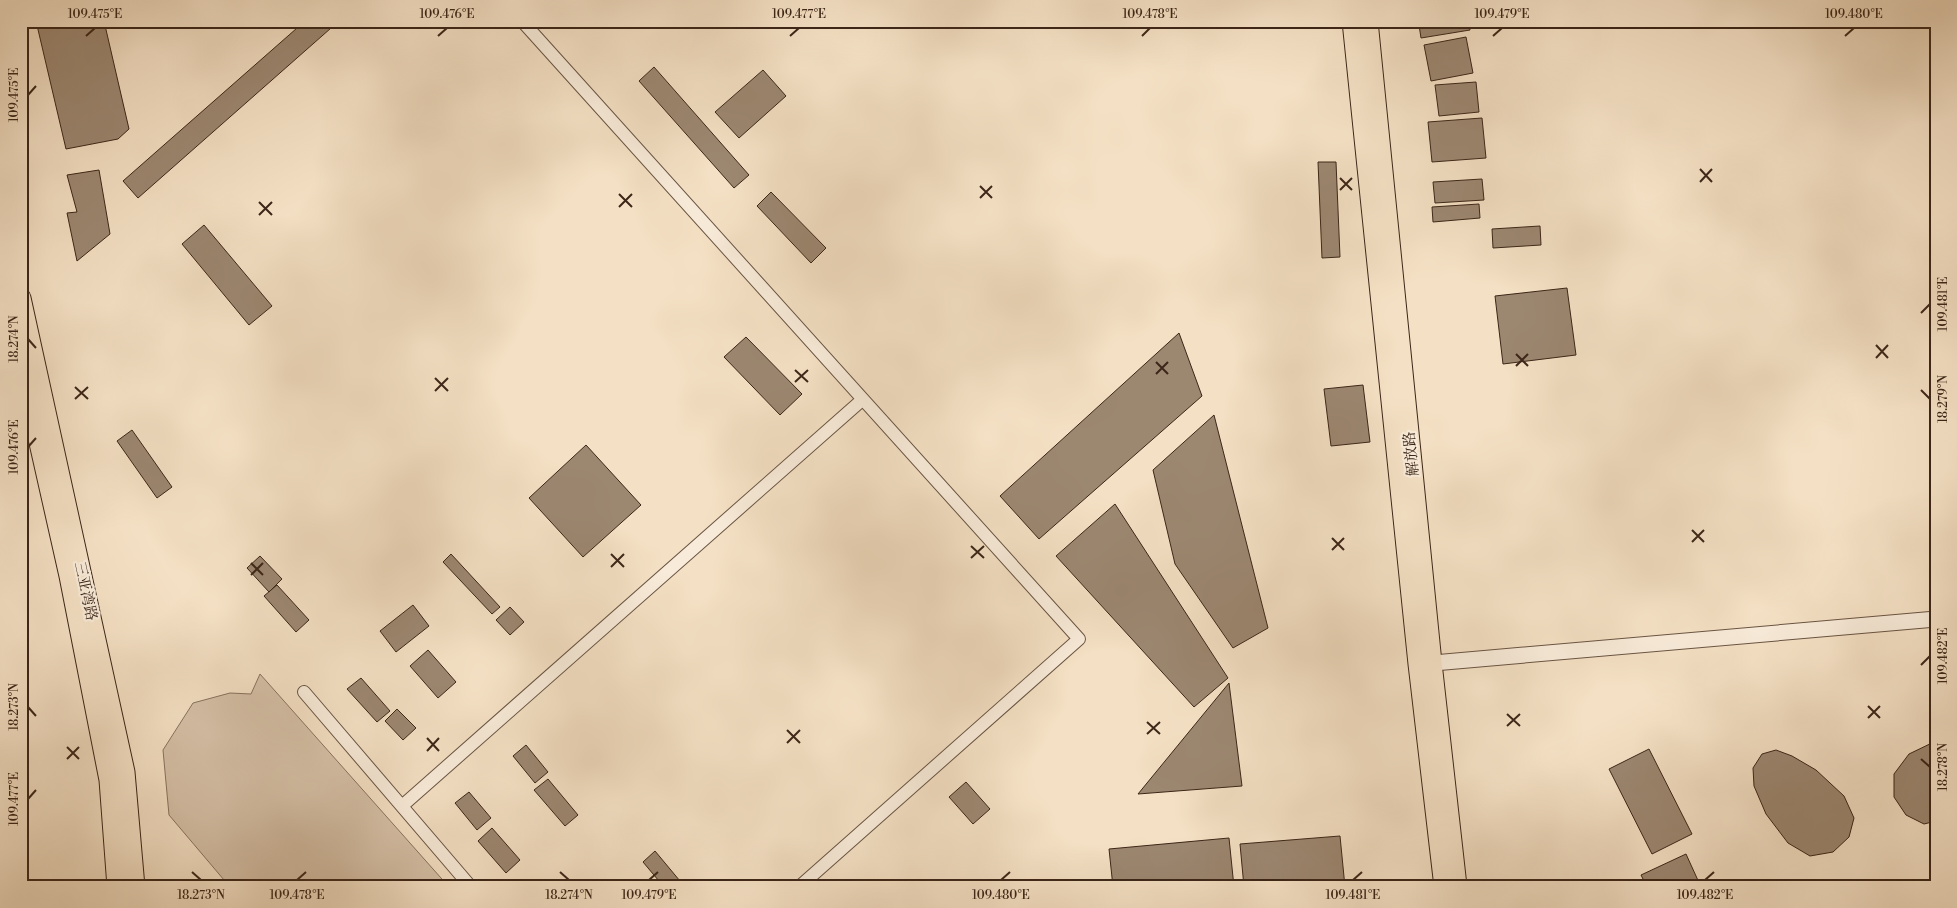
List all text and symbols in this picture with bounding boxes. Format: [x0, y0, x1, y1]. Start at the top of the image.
text: 109.475°E [68, 7, 122, 22]
text: 109.476°E [420, 7, 474, 22]
text: 109.477°E [772, 7, 826, 22]
text: 109.478°E [1122, 7, 1178, 22]
text: 109.479°E [1474, 7, 1530, 22]
text: 109.480°E [1825, 7, 1883, 22]
text: 109.475°E [7, 68, 22, 122]
text: 109.481°E [1936, 277, 1951, 331]
text: 18.274°N [7, 315, 22, 363]
text: 18.279°N [1936, 375, 1951, 423]
text: 109.476°E [7, 420, 22, 474]
street label: 解放路 [1400, 431, 1423, 477]
street label: 三亚湾路 [70, 560, 101, 622]
text: 109.482°E [1936, 628, 1951, 684]
text: 18.273°N [7, 683, 22, 731]
text: 18.278°N [1936, 743, 1951, 791]
text: 109.477°E [7, 772, 22, 826]
text: 18.273°N [177, 888, 225, 903]
text: 109.478°E [269, 888, 325, 903]
text: 18.274°N [545, 888, 593, 903]
text: 109.479°E [621, 888, 677, 903]
text: 109.480°E [972, 888, 1030, 903]
text: 109.481°E [1326, 888, 1380, 903]
text: 109.482°E [1677, 888, 1733, 903]

